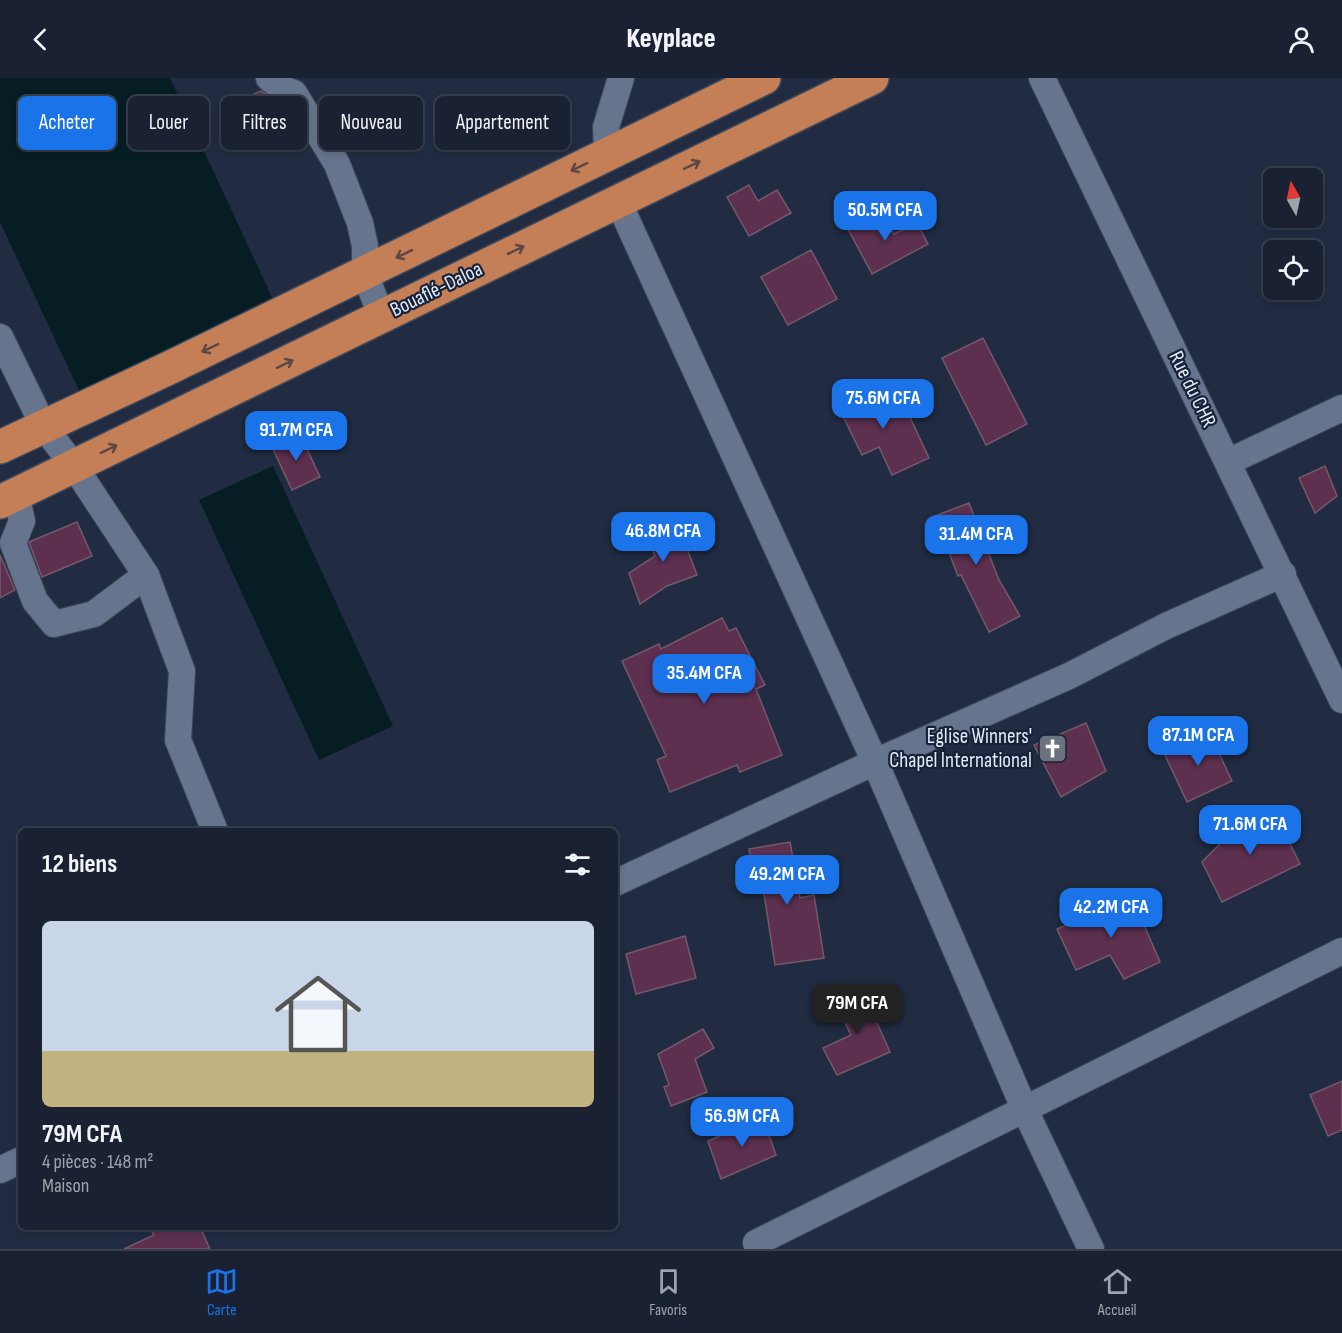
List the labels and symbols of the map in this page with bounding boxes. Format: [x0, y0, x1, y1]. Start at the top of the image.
one-way arrow [683, 159, 701, 171]
one-way arrow [570, 162, 588, 173]
north arrow [1263, 168, 1323, 228]
pin: 50.5M CFA [816, 191, 954, 242]
one-way arrow [507, 244, 525, 256]
one-way arrow [395, 248, 413, 260]
street label: Bouaflé-Daloa [386, 256, 486, 322]
one-way arrow [201, 343, 219, 355]
street label: Rue du CHR [1163, 347, 1222, 432]
one-way arrow [275, 357, 293, 369]
pin: 75.6M CFA [814, 379, 952, 430]
pin: 91.7M CFA [227, 411, 365, 462]
one-way arrow [100, 443, 118, 455]
pin: 46.8M CFA [594, 512, 732, 563]
pin: 31.4M CFA [907, 515, 1045, 566]
pin: 35.4M CFA [635, 654, 773, 705]
pin: 87.1M CFA [1129, 716, 1267, 767]
place label: Eglise Winners' Chapel International [889, 724, 1032, 773]
church icon: Eglise Winners' Chapel International [1037, 732, 1069, 764]
pin: 71.6M CFA [1181, 805, 1319, 856]
pin: 49.2M CFA [718, 855, 856, 906]
pin: 42.2M CFA [1042, 888, 1180, 939]
pin: 79M CFA [802, 984, 912, 1035]
pin: 56.9M CFA [673, 1097, 811, 1148]

